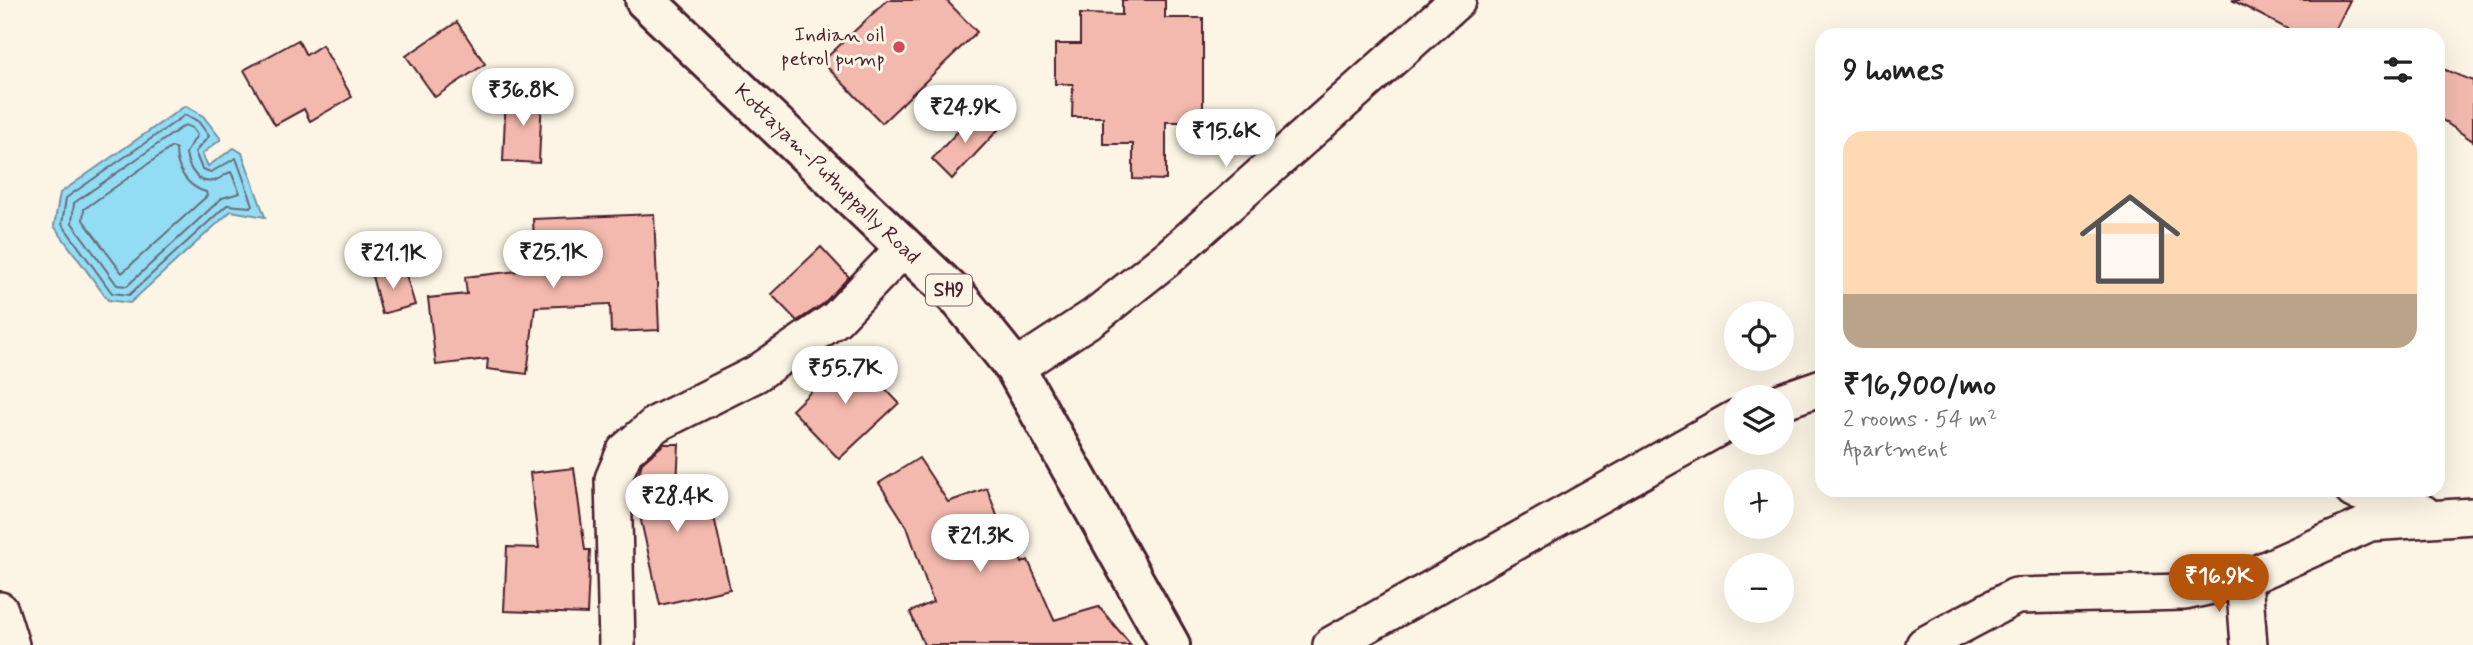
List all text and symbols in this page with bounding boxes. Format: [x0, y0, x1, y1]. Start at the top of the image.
place label: Indian oil petrol pump [781, 21, 885, 73]
marker: Indian oil petrol pump [891, 39, 907, 55]
text: 9 homes [1843, 51, 1944, 90]
icon: filters [2379, 51, 2417, 89]
pin: ₹36.8K [466, 68, 580, 128]
text: ₹36.8K [488, 76, 558, 106]
street label: Kottayam-Puthuppally Road [728, 78, 926, 270]
pin: ₹24.9K [908, 86, 1022, 145]
text: ₹24.9K [930, 93, 1000, 123]
pin: ₹15.6K [1169, 110, 1283, 169]
text: ₹15.6K [1192, 117, 1260, 147]
icon: home [2067, 176, 2193, 302]
pin: ₹25.1K [496, 230, 610, 290]
pin: ₹21.1K [336, 232, 450, 291]
text: ₹25.1K [519, 238, 587, 268]
text: ₹21.1K [360, 239, 426, 269]
road number: SH9 [926, 274, 972, 306]
map controls [1724, 301, 1794, 623]
button: locate [1724, 301, 1794, 371]
pin: ₹55.7K [788, 346, 902, 406]
text: ₹55.7K [808, 354, 882, 384]
text: ₹16,900/mo [1843, 366, 1996, 405]
button: layers [1724, 385, 1794, 455]
text: 2 rooms · 54 m² [1843, 405, 1997, 435]
text: Apartment [1843, 435, 1948, 465]
button: + [1724, 469, 1794, 539]
pin: ₹28.4K [620, 475, 734, 534]
text: ₹28.4K [641, 482, 713, 512]
pin: ₹21.3K [923, 514, 1037, 574]
text: ₹21.3K [947, 522, 1013, 552]
button: − [1724, 553, 1794, 623]
pin: ₹16.9K [2162, 554, 2276, 614]
text: ₹16.9K [2185, 562, 2253, 592]

